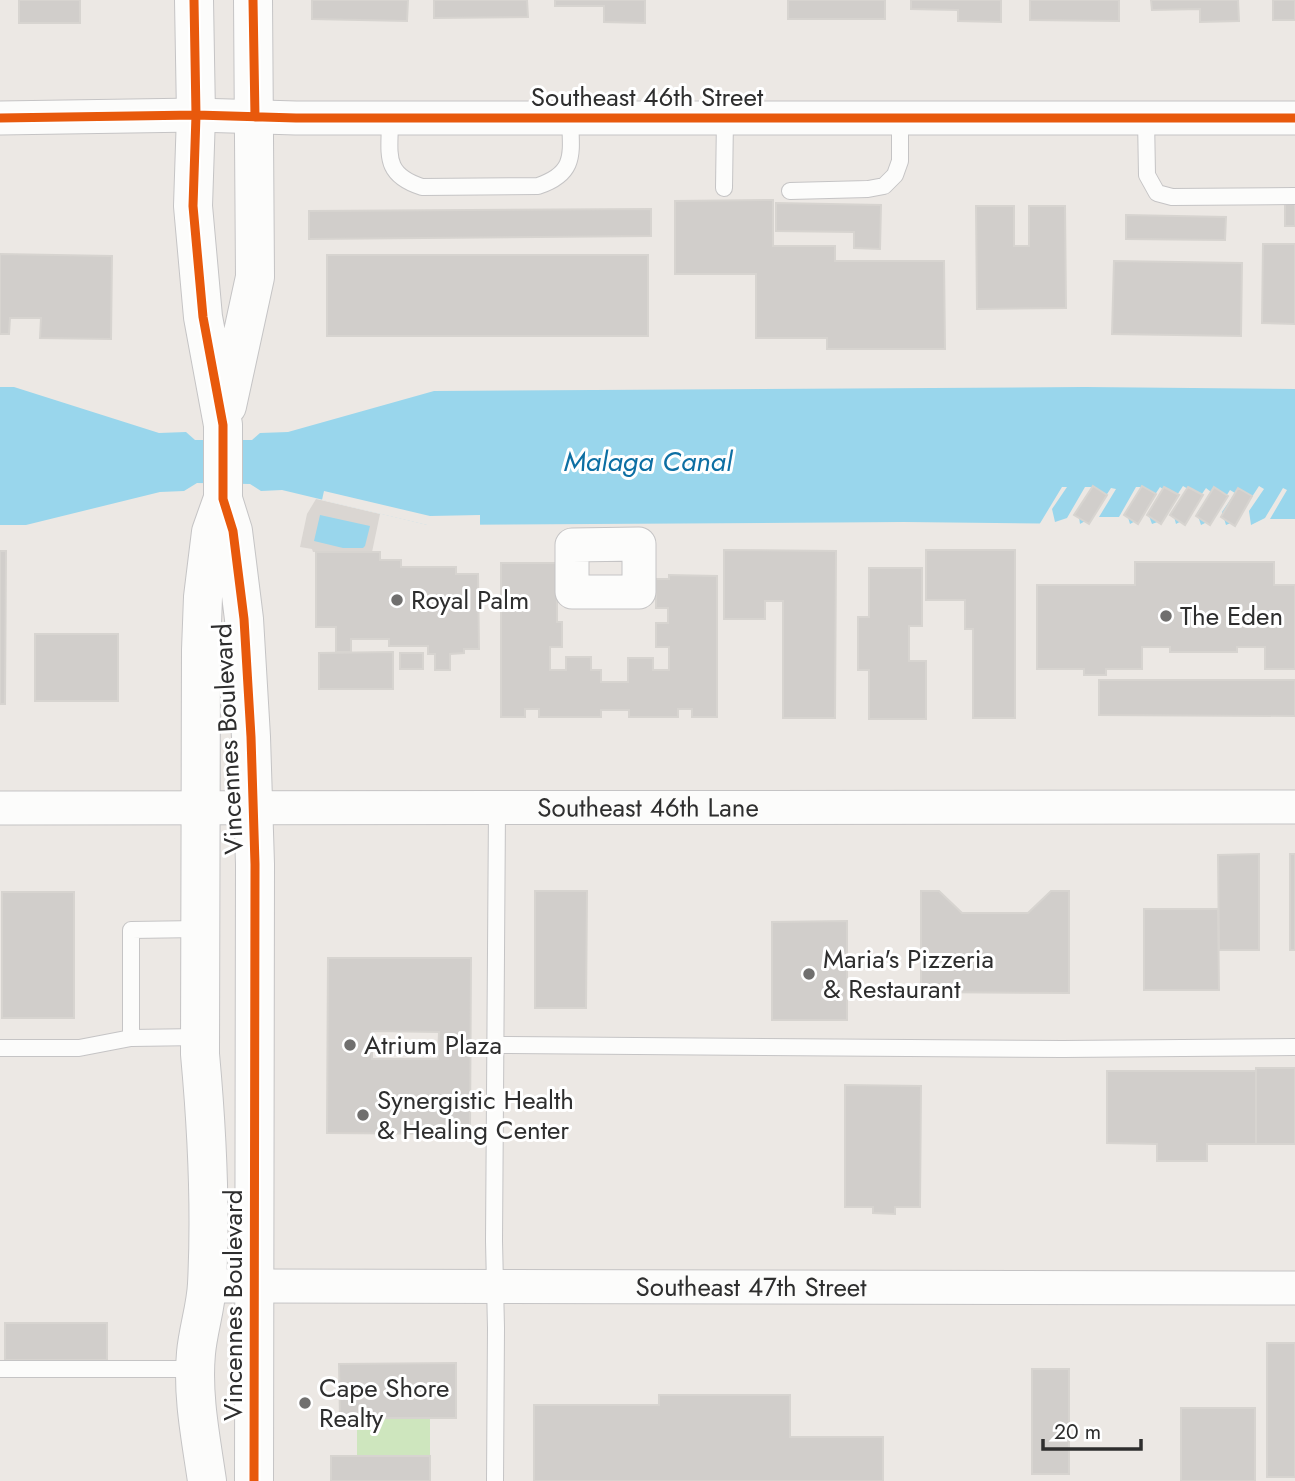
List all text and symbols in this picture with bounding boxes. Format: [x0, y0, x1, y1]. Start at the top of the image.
street label: Southeast 46th Street [531, 78, 764, 116]
water label: Malaga Canal [564, 441, 734, 482]
place label: Royal Palm [411, 581, 529, 619]
marker: Royal Palm [389, 592, 405, 608]
place label: The Eden [1180, 597, 1283, 635]
marker: The Eden [1158, 608, 1174, 624]
street label: Vincennes Boulevard [203, 622, 253, 856]
street label: Southeast 46th Lane [537, 788, 759, 827]
place label: Maria's Pizzeria & Restaurant [823, 940, 994, 1008]
marker: Maria's Pizzeria & Restaurant [801, 966, 817, 982]
place label: Atrium Plaza [364, 1026, 502, 1064]
marker: Atrium Plaza [342, 1037, 358, 1053]
place label: Synergistic Health & Healing Center [377, 1081, 574, 1149]
marker: Synergistic Health & Healing Center [355, 1107, 371, 1123]
street label: Vincennes Boulevard [214, 1189, 252, 1421]
street label: Southeast 47th Street [635, 1268, 867, 1306]
place label: Cape Shore Realty [319, 1369, 449, 1437]
marker: Cape Shore Realty [297, 1395, 313, 1411]
scale bar [1043, 1408, 1141, 1452]
text: 20 m [1054, 1417, 1101, 1447]

